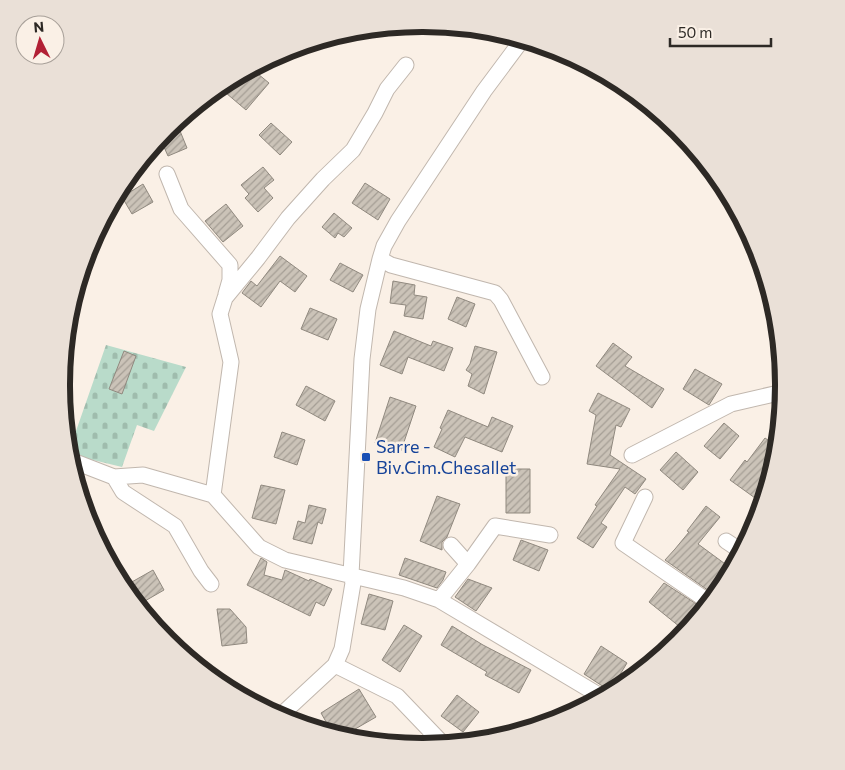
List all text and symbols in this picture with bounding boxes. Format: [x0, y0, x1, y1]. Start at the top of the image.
north arrow [15, 15, 65, 65]
scale bar [670, 15, 771, 47]
text: N [33, 18, 45, 35]
text: 50 m [678, 23, 712, 41]
place label: Sarre - Biv.Cim.Chesallet [376, 435, 516, 478]
marker: Sarre - Biv.Cim.Chesallet [360, 451, 372, 463]

